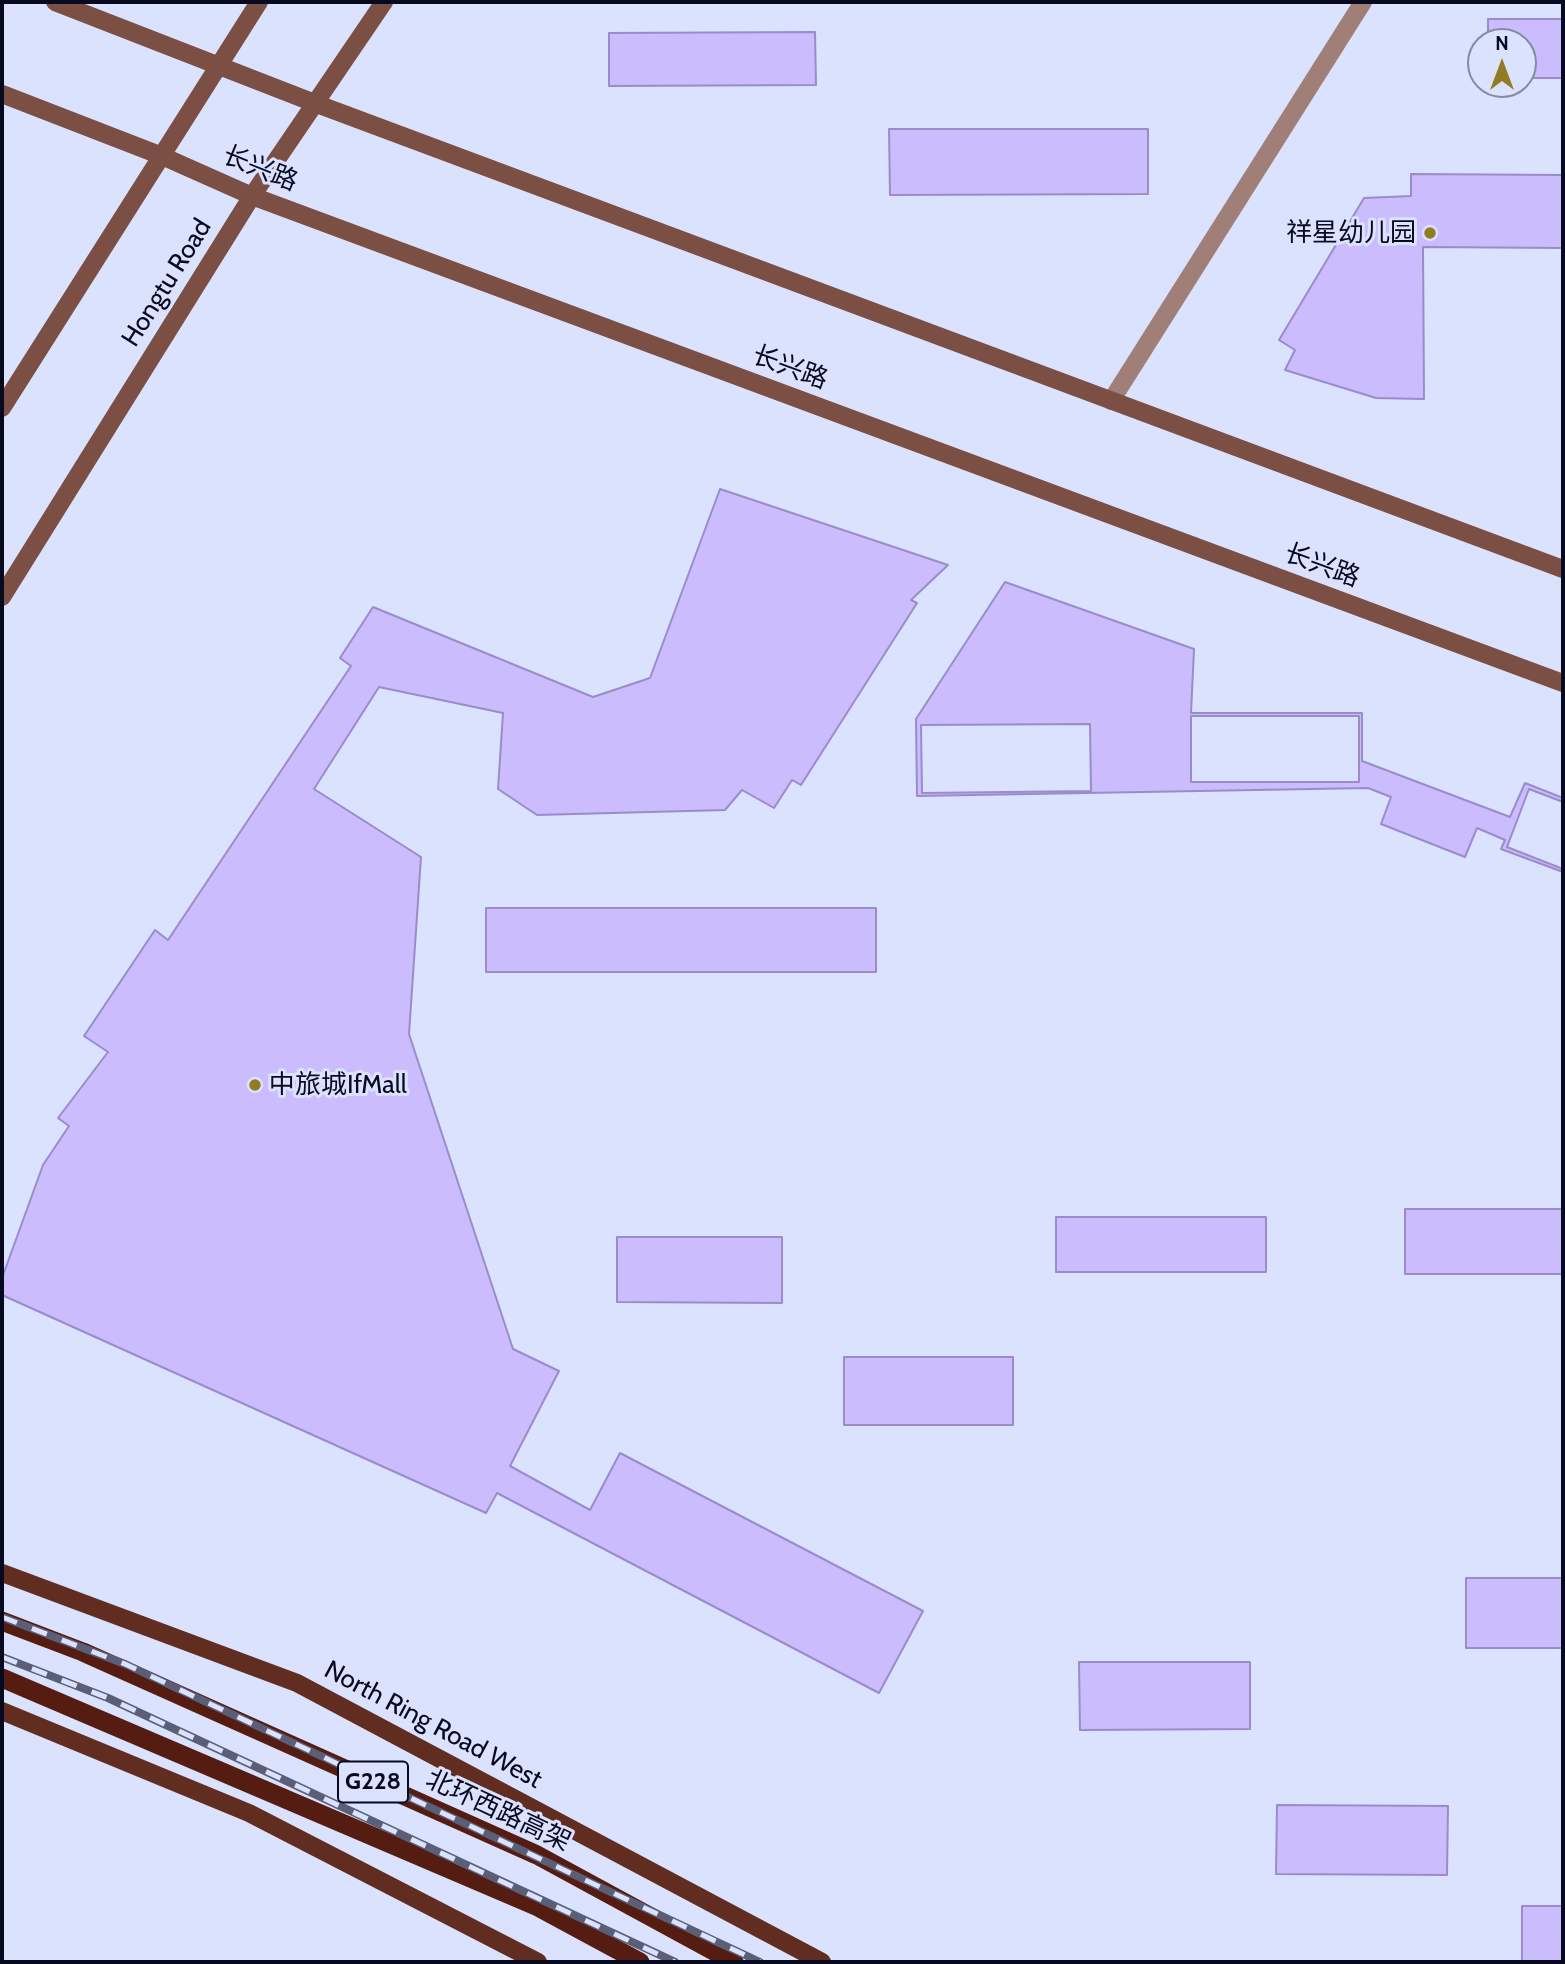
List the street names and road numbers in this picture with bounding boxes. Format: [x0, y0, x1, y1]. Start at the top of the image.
street label: 长兴路 [218, 140, 302, 198]
street label: Hongtu Road [116, 214, 218, 352]
street label: 长兴路 [748, 340, 832, 396]
street label: 长兴路 [1280, 538, 1364, 594]
street label: North Ring Road West [319, 1654, 547, 1796]
road number: G228 [338, 1762, 408, 1802]
street label: 北环西路高架 [421, 1764, 575, 1858]

